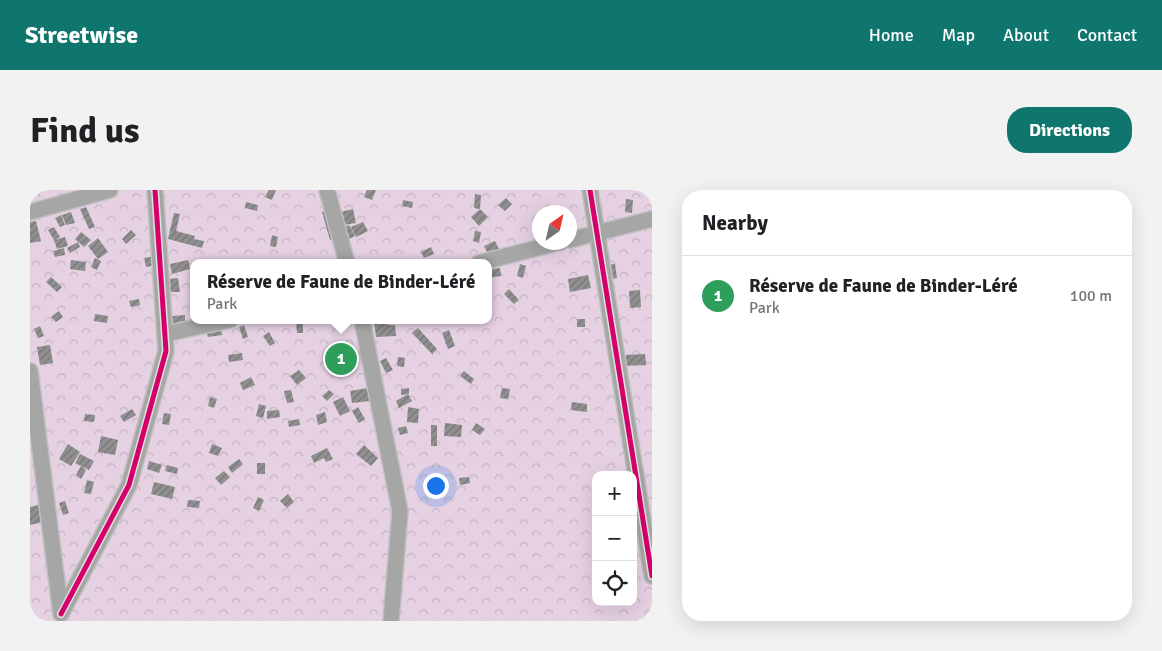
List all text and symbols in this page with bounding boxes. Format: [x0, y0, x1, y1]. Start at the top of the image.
text: Streetwise [25, 20, 138, 50]
text: Home [869, 24, 914, 46]
text: Map [942, 24, 975, 46]
text: About [1003, 24, 1049, 46]
text: Contact [1077, 24, 1137, 46]
button: Directions [1007, 107, 1132, 153]
text: Find us [30, 109, 140, 152]
north arrow [532, 205, 577, 250]
text: Nearby [702, 210, 768, 236]
popup [190, 259, 492, 324]
text: Réserve de Faune de Binder-Léré [207, 270, 475, 294]
text: Réserve de Faune de Binder-Léré [749, 274, 1018, 298]
text: 1 [714, 286, 722, 306]
text: 100 m [1070, 286, 1112, 306]
text: Park [207, 294, 237, 314]
text: Park [749, 298, 780, 318]
pin: 1 [325, 340, 357, 378]
map controls [592, 471, 637, 606]
button: + [592, 471, 637, 516]
your location [423, 473, 449, 499]
button: − [592, 516, 637, 561]
button: locate [592, 561, 637, 606]

